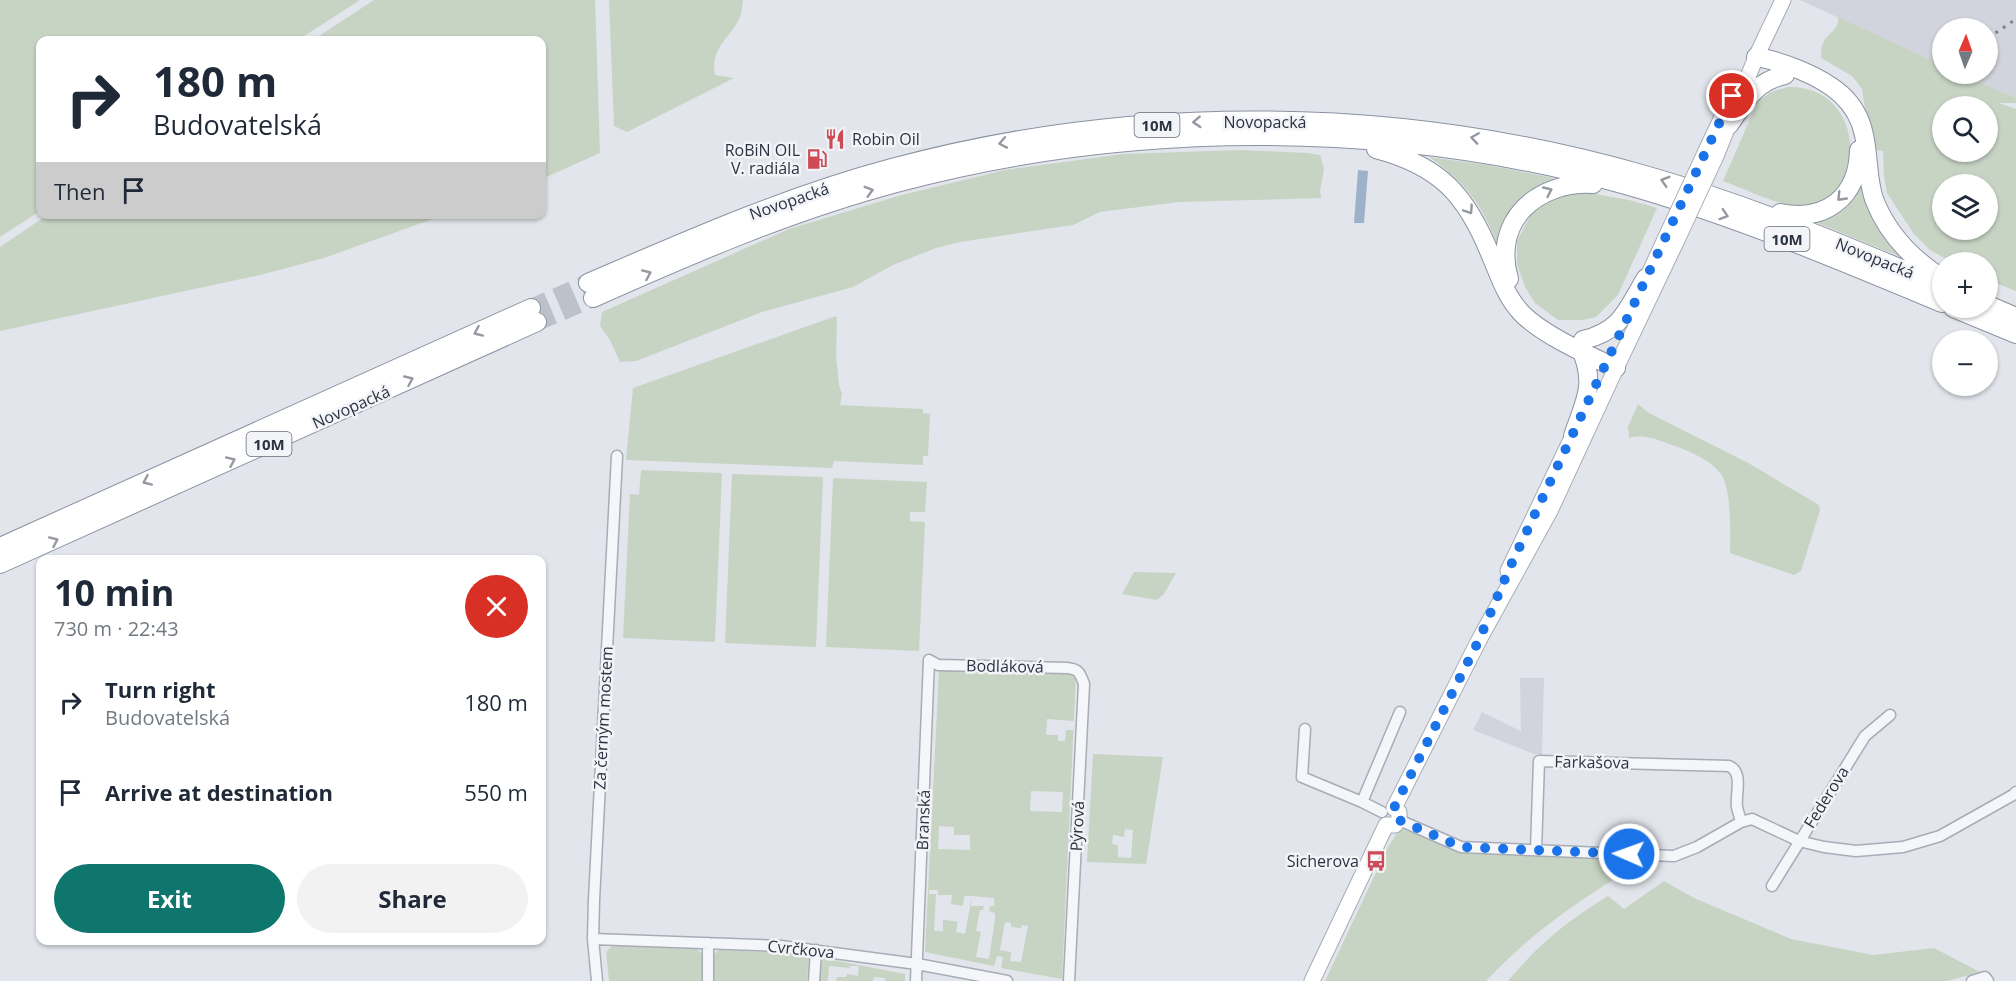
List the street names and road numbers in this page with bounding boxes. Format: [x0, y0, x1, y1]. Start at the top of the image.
street label: Novopacká [1224, 111, 1306, 133]
road number: 10M [1134, 113, 1180, 137]
street label: Novopacká [746, 177, 832, 225]
road number: 10M [1764, 227, 1810, 251]
street label: Novopacká [1832, 232, 1918, 284]
street label: Novopacká [309, 380, 393, 434]
road number: 10M [246, 432, 292, 456]
street label: Za černým mostem [588, 646, 618, 790]
street label: Bodláková [966, 654, 1044, 678]
street label: Farkašova [1554, 750, 1630, 774]
street label: Federova [1798, 762, 1854, 832]
street label: Branská [911, 789, 935, 851]
street label: Pýrová [1065, 800, 1089, 852]
street label: Cvrčkova [766, 935, 836, 963]

